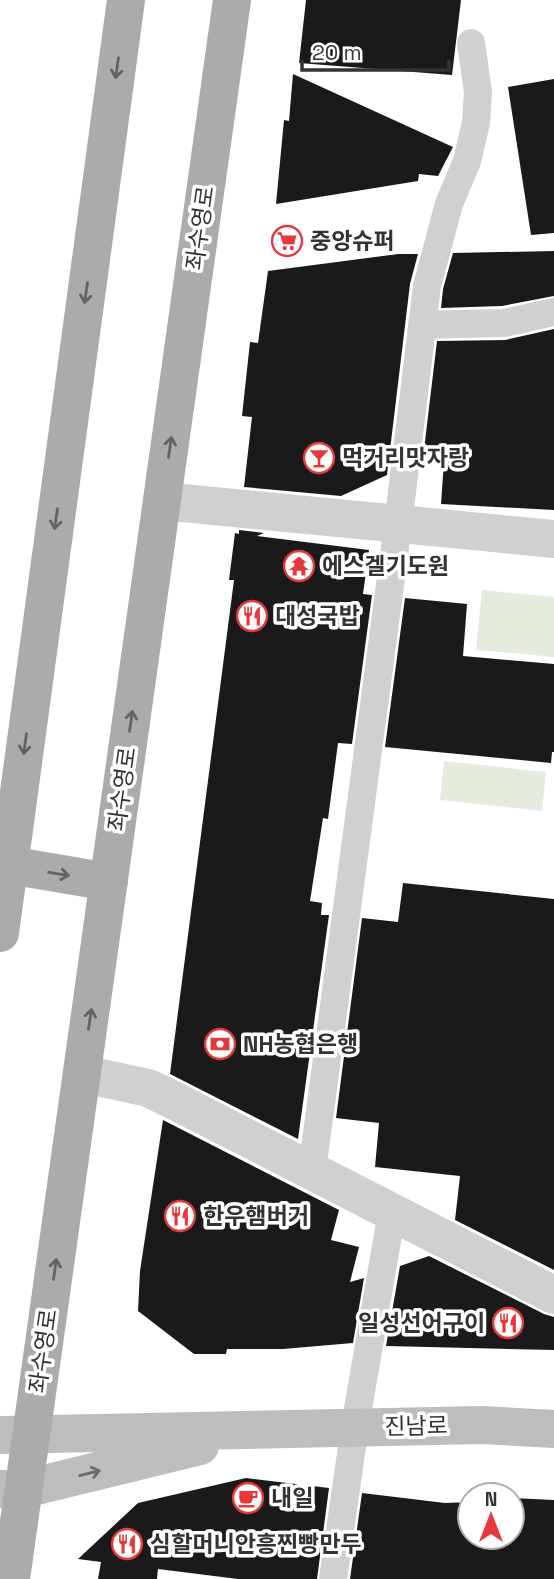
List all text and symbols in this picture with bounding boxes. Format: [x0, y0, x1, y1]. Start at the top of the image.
scale bar [302, 28, 449, 72]
text: 20 m [312, 39, 362, 66]
one-way arrow [110, 56, 123, 78]
street label: 좌수영로 [179, 184, 221, 272]
supermarket icon: 중앙슈퍼 [270, 224, 304, 258]
place label: 중앙슈퍼 [310, 226, 395, 256]
one-way arrow [79, 281, 92, 304]
one-way arrow [163, 436, 176, 459]
bar icon: 먹거리맛자랑 [302, 441, 336, 475]
place label: 먹거리맛자랑 [342, 443, 469, 473]
one-way arrow [49, 507, 62, 529]
temple icon: 에스겔기도원 [282, 549, 316, 583]
place label: 에스겔기도원 [322, 551, 449, 581]
restaurant icon: 대성국밥 [235, 599, 269, 633]
place label: 대성국밥 [275, 601, 360, 631]
one-way arrow [125, 710, 138, 733]
one-way arrow [19, 732, 32, 755]
street label: 좌수영로 [101, 745, 143, 833]
one-way arrow [47, 868, 70, 881]
one-way arrow [84, 1008, 97, 1031]
bank icon: NH농협은행 [203, 1027, 237, 1061]
place label: NH농협은행 [243, 1029, 358, 1059]
restaurant icon: 한우햄버거 [163, 1199, 197, 1233]
place label: 한우햄버거 [203, 1201, 309, 1231]
one-way arrow [48, 1258, 61, 1281]
restaurant icon: 일성선어구이 [491, 1306, 525, 1340]
street label: 좌수영로 [22, 1307, 64, 1395]
place label: 일성선어구이 [358, 1308, 485, 1338]
street label: 진남로 [384, 1410, 448, 1442]
one-way arrow [78, 1466, 101, 1479]
cafe icon: 내일 [231, 1481, 265, 1515]
north arrow [456, 1481, 526, 1551]
place label: 내일 [271, 1483, 313, 1513]
text: N [485, 1487, 497, 1512]
restaurant icon: 심할머니안흥찐빵만두 [110, 1527, 144, 1561]
place label: 심할머니안흥찐빵만두 [150, 1529, 362, 1559]

